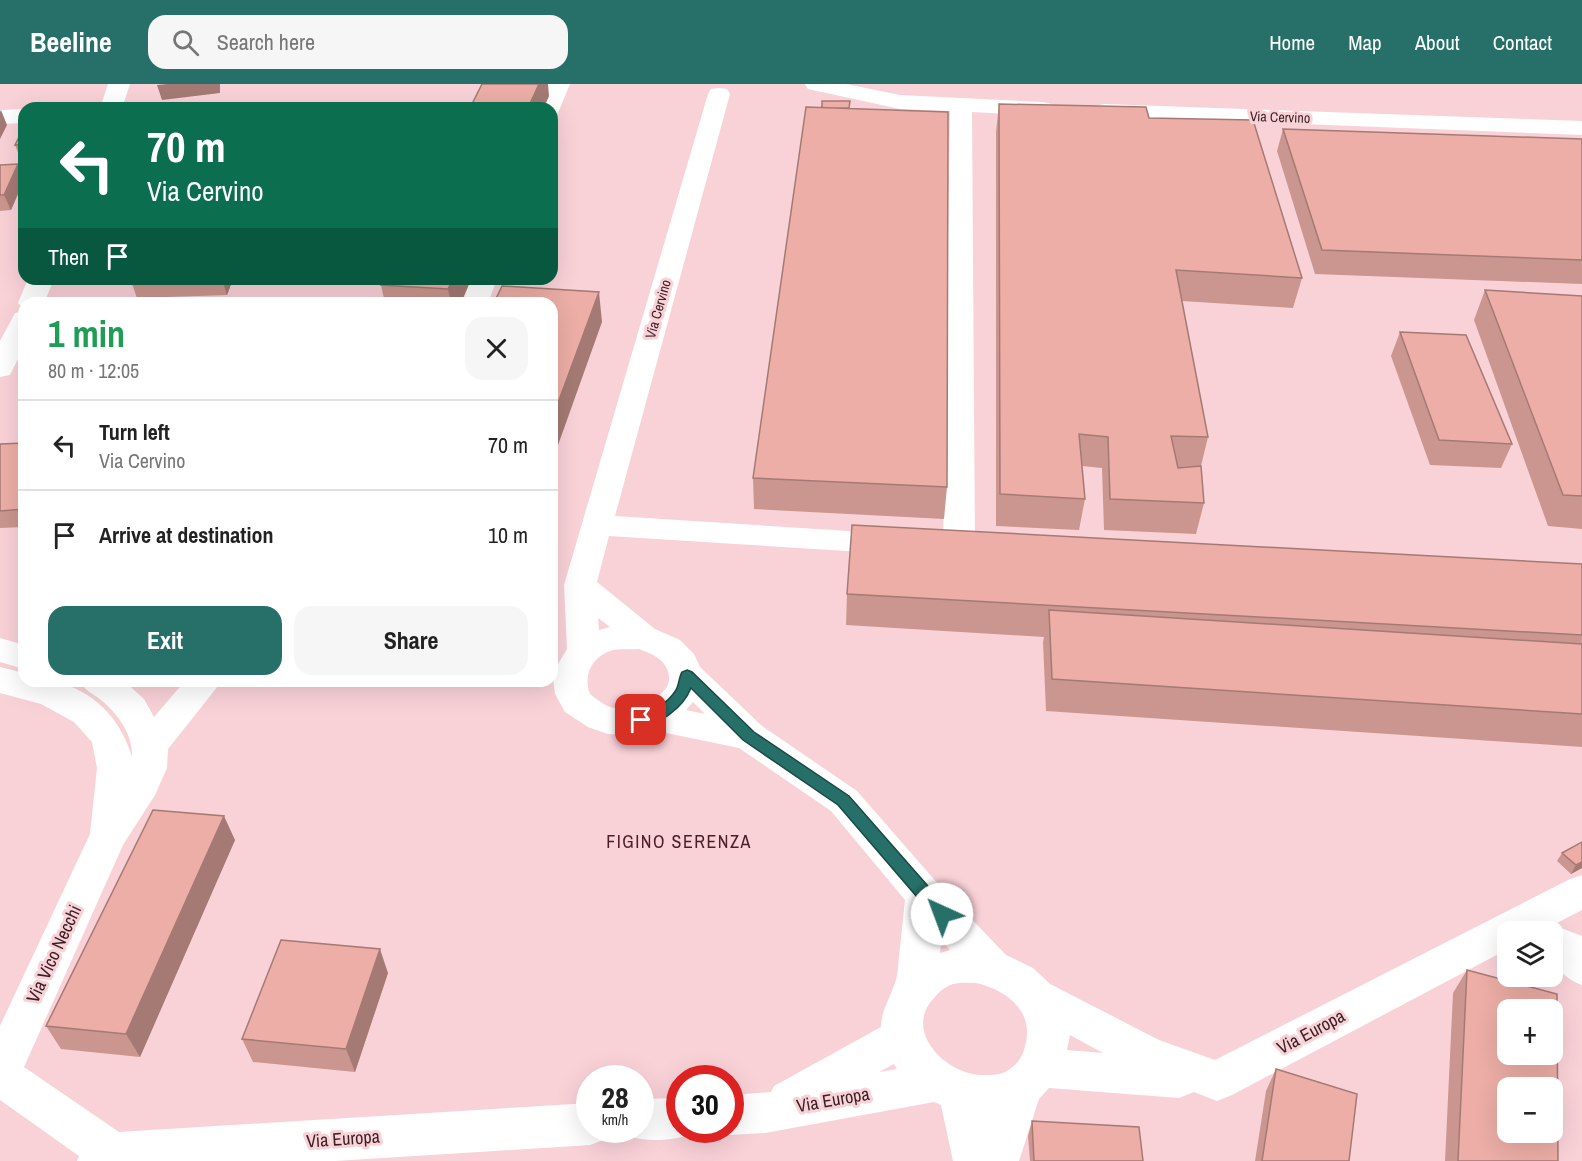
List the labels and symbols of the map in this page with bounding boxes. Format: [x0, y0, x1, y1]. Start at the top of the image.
street label: Via Cervino [1249, 107, 1311, 127]
street label: Via Cervino [641, 277, 675, 341]
pin [615, 694, 666, 745]
district label: FIGINO SERENZA [606, 829, 752, 854]
position arrow [910, 882, 974, 946]
street label: Via Vico Necchi [20, 901, 87, 1007]
street label: Via Europa [1272, 1003, 1349, 1060]
speed limit sign: 30 [666, 1065, 744, 1143]
street label: Via Europa [794, 1081, 871, 1118]
street label: Via Europa [305, 1123, 381, 1154]

